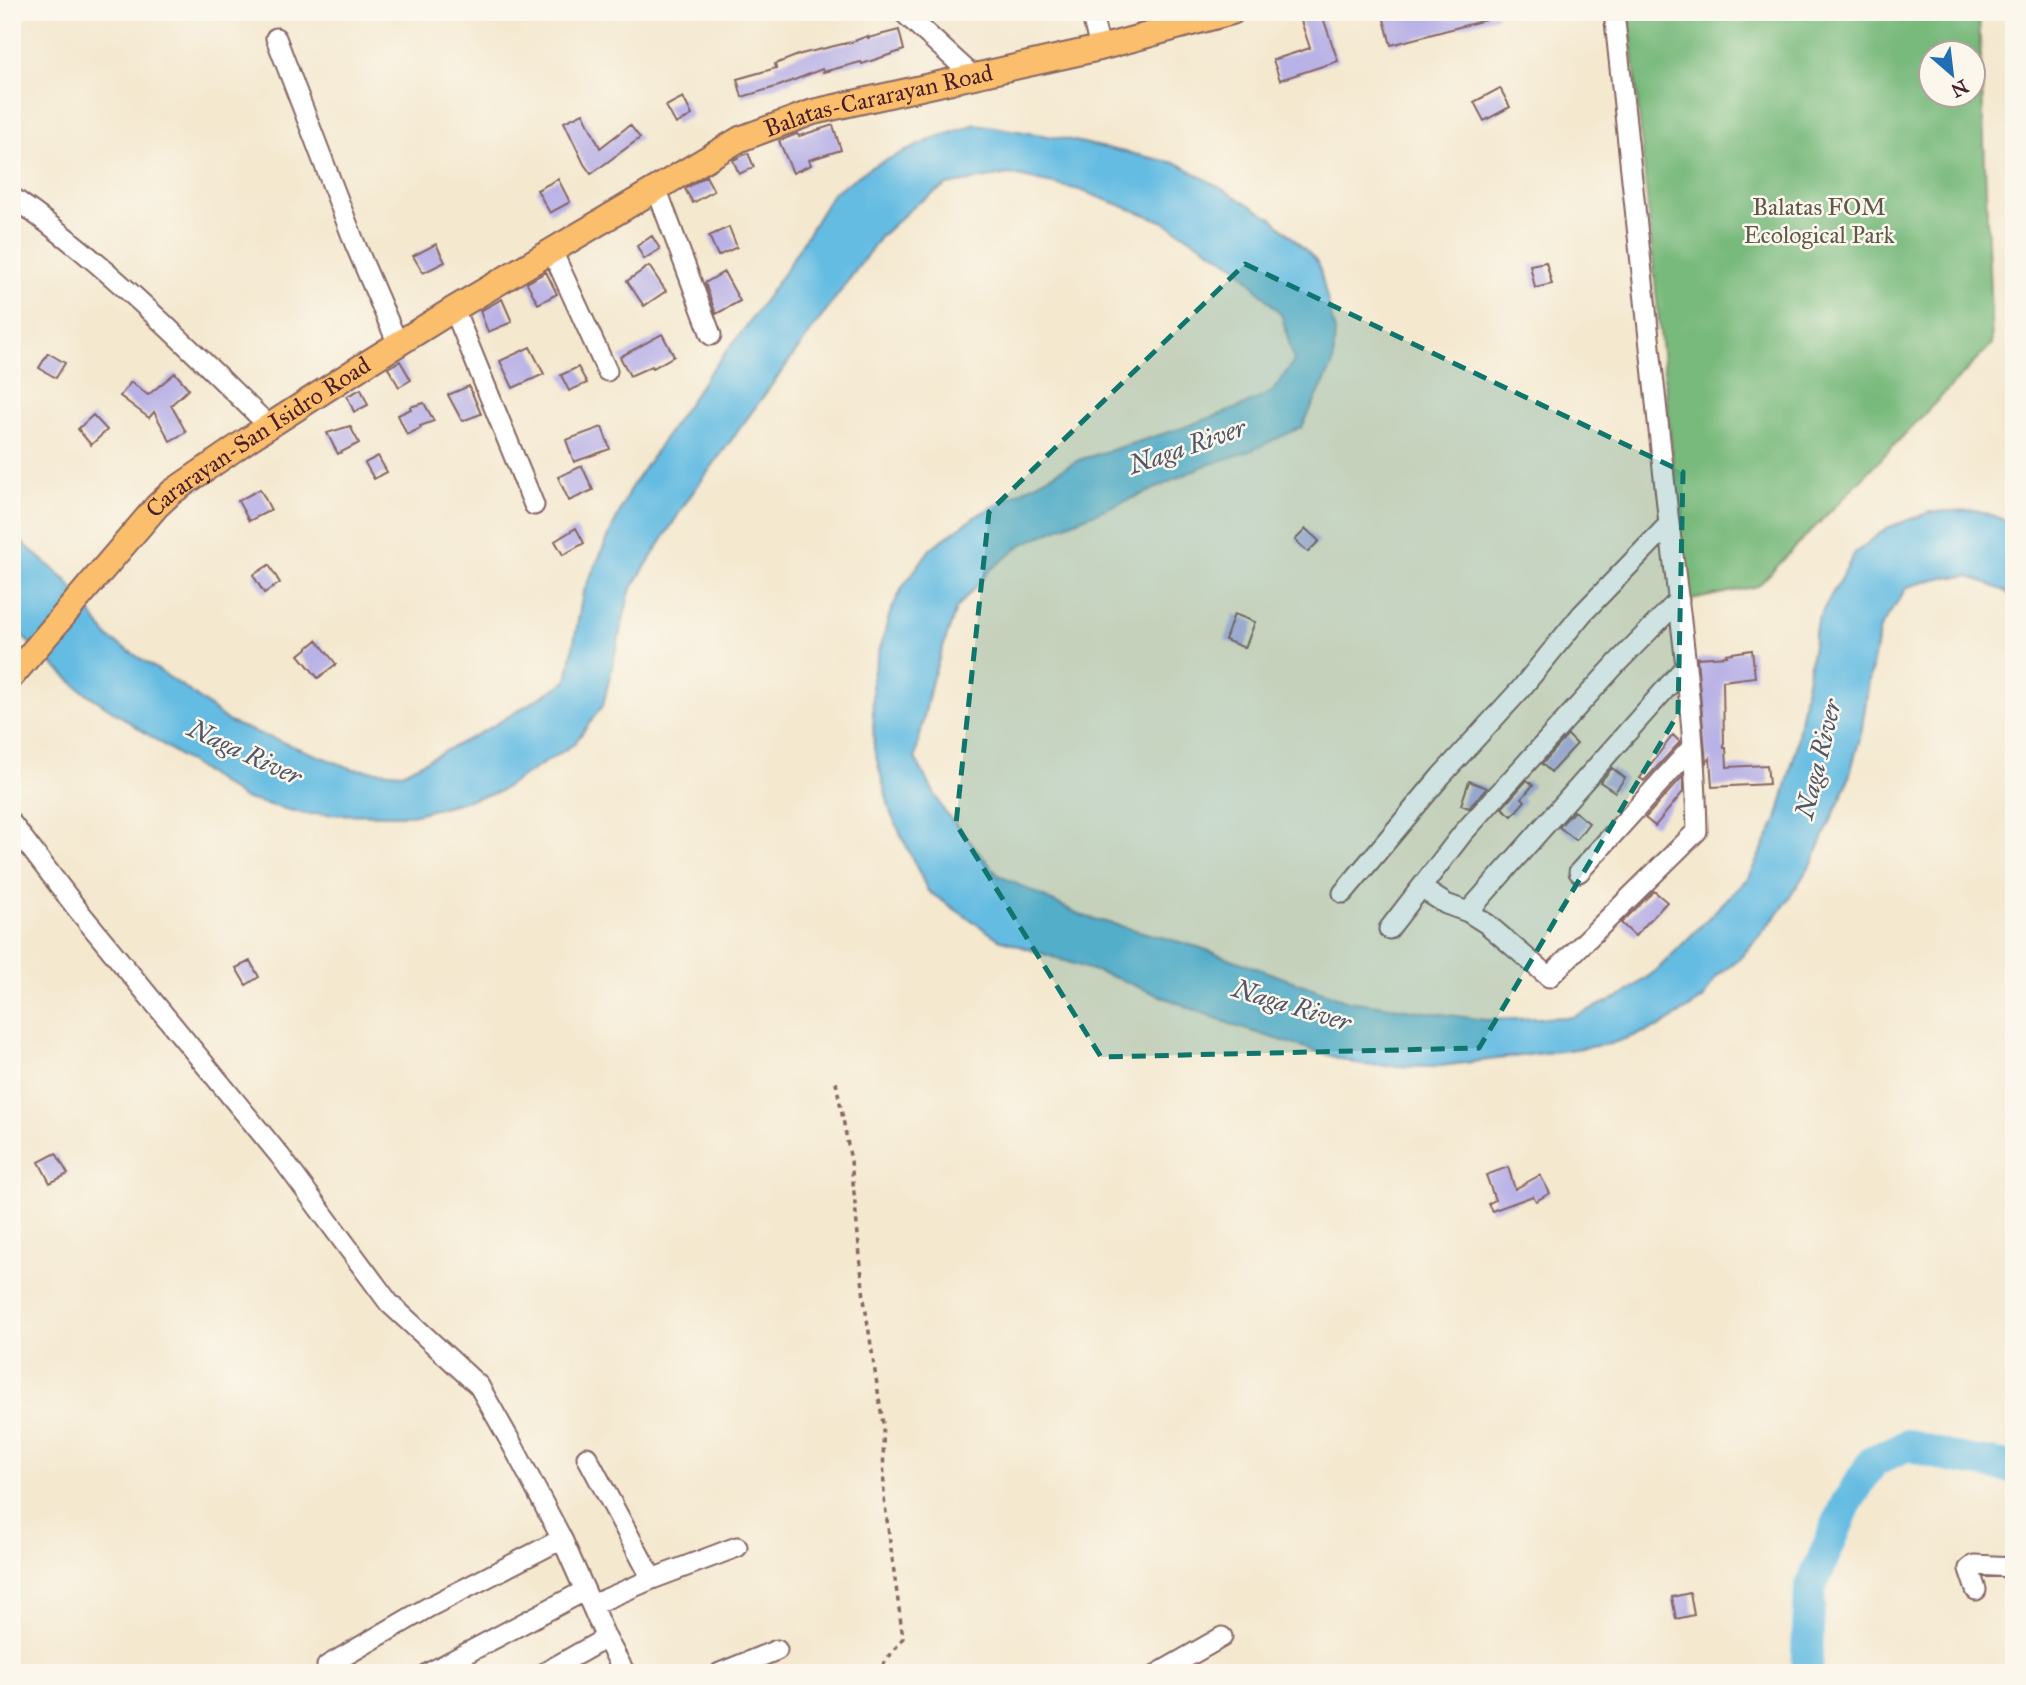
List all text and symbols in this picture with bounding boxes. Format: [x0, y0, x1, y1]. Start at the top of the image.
north arrow [1918, 38, 1988, 108]
street label: Balatas-Cararayan Road [760, 57, 996, 144]
text: N [1947, 75, 1972, 103]
park label: Balatas FOM Ecological Park [1743, 192, 1895, 250]
street label: Cararayan-San Isidro Road [139, 350, 376, 524]
water label: Naga River [1122, 411, 1251, 482]
water label: Naga River [1787, 695, 1849, 824]
water label: Naga River [181, 711, 308, 793]
water label: Naga River [1227, 971, 1356, 1038]

